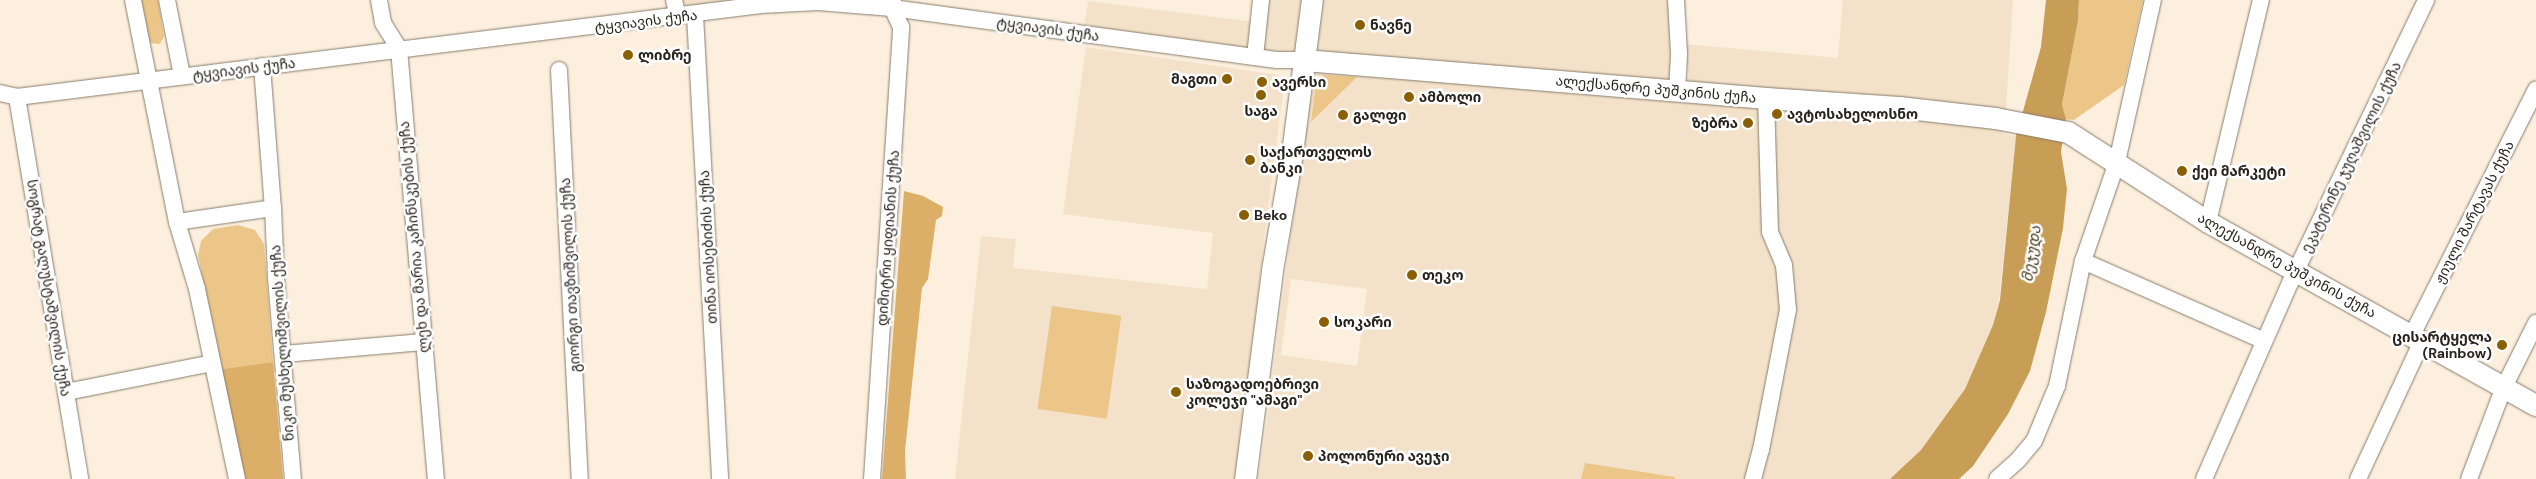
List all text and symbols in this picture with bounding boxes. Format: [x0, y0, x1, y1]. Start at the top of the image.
street label: ტყვიავის ქუჩა [594, 6, 698, 36]
street label: ტყვიავის ქუჩა [996, 13, 1100, 45]
place label: ნავნე [1370, 17, 1412, 33]
marker: ნავნე [1354, 19, 1366, 31]
place label: ლიბრე [638, 47, 692, 63]
marker: ლიბრე [622, 49, 634, 61]
street label: ტყვიავის ქუჩა [192, 54, 296, 84]
street label: ეკატერინე ჯუღაშვილის ქუჩა [2297, 59, 2405, 255]
place label: მაგთი [1171, 71, 1217, 87]
street label: ალექსანდრე პუშკინის ქუჩა [1555, 72, 1757, 106]
marker: მაგთი [1221, 73, 1233, 85]
place label: ავერსი [1272, 74, 1326, 90]
marker: ავერსი [1256, 76, 1268, 88]
marker: საგა [1255, 89, 1267, 101]
place label: ამბოლი [1419, 89, 1481, 105]
marker: ამბოლი [1403, 91, 1415, 103]
place label: საგა [1244, 103, 1278, 119]
place label: ავტოსახელოსნო [1787, 106, 1918, 122]
place label: გალფი [1353, 107, 1407, 123]
marker: ავტოსახელოსნო [1771, 108, 1783, 120]
marker: გალფი [1337, 109, 1349, 121]
place label: ზებრა [1692, 115, 1738, 131]
marker: ზებრა [1742, 117, 1754, 129]
street label: ლეხ და მარია კაჩინსკების ქუჩა [396, 120, 432, 354]
street label: ჟიული შარტავას ქუჩა [2431, 138, 2517, 286]
place label: საქართველოს ბანკი [1260, 144, 1372, 176]
street label: დიმიტრი ყიფიანის ქუჩა [873, 150, 903, 326]
marker: საქართველოს ბანკი [1244, 154, 1256, 166]
place label: ქეი მარკეტი [2192, 163, 2286, 179]
marker: ქეი მარკეტი [2176, 165, 2188, 177]
street label: თინა იოსებიძის ქუჩა [696, 170, 720, 324]
street label: გიორგი თავზიშვილის ქუჩა [557, 177, 583, 373]
street label: სოგრატ გალუსტაშვილის ქუჩა [24, 178, 74, 398]
place label: Beko [1254, 207, 1287, 223]
marker: Beko [1238, 209, 1250, 221]
street label: ალექსანდრე პუშკინის ქუჩა [2195, 209, 2379, 321]
water label: მეჯუდა [2019, 225, 2045, 283]
street label: ნიკო მუსხელიშვილის ქუჩა [267, 244, 297, 442]
place label: თეკო [1422, 267, 1463, 283]
marker: თეკო [1406, 269, 1418, 281]
place label: სოკარი [1334, 314, 1392, 330]
marker: სოკარი [1318, 316, 1330, 328]
place label: ცისარტყელა (Rainbow) [2392, 329, 2492, 362]
marker: ცისარტყელა (Rainbow) [2496, 339, 2508, 351]
place label: საზოგადოებრივი კოლეჯი "ამაგი" [1186, 376, 1319, 408]
marker: საზოგადოებრივი კოლეჯი "ამაგი" [1170, 386, 1182, 398]
place label: პოლონური ავეჯი [1318, 448, 1449, 464]
marker: პოლონური ავეჯი [1302, 450, 1314, 462]

